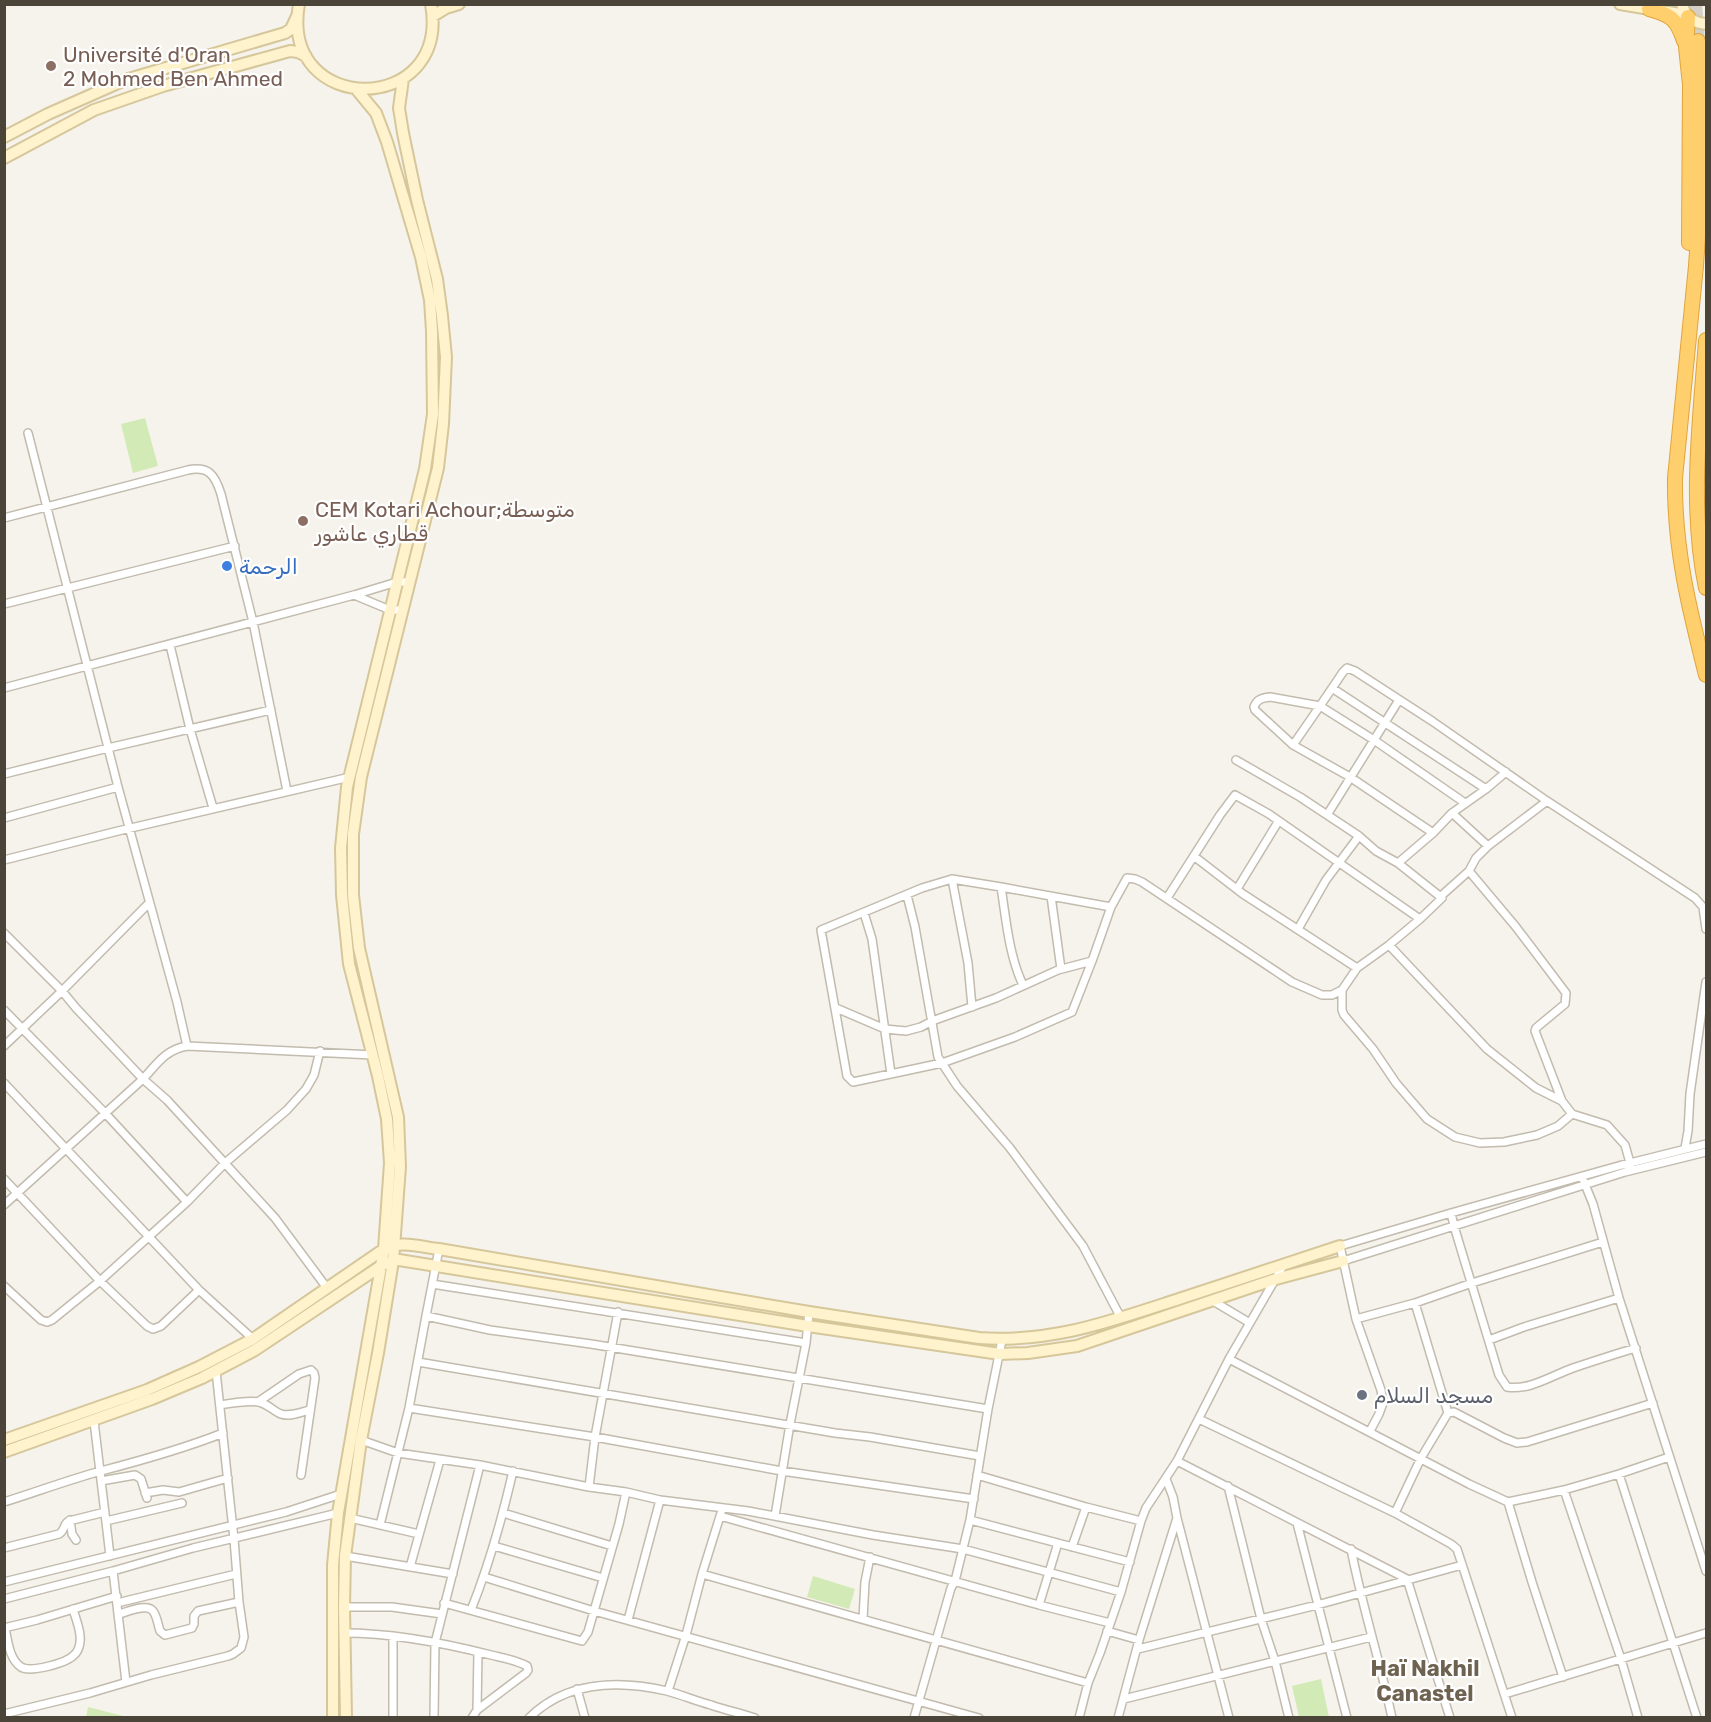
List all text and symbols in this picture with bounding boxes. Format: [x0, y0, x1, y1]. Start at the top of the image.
place label: Université d'Oran 2 Mohmed Ben Ahmed [63, 42, 283, 91]
marker: Université d'Oran 2 Mohmed Ben Ahmed [44, 59, 58, 73]
place label: CEM Kotari Achour;متوسطة قطاري عاشور [313, 497, 575, 548]
marker: CEM Kotari Achour;متوسطة قطاري عاشور [296, 514, 310, 528]
place label: الرحمة [239, 554, 298, 579]
marker: الرحمة [220, 559, 234, 573]
place label: مسجد السلام [1374, 1383, 1493, 1409]
marker: مسجد السلام [1355, 1388, 1369, 1402]
district label: Haï Nakhil Canastel [1371, 1655, 1479, 1707]

